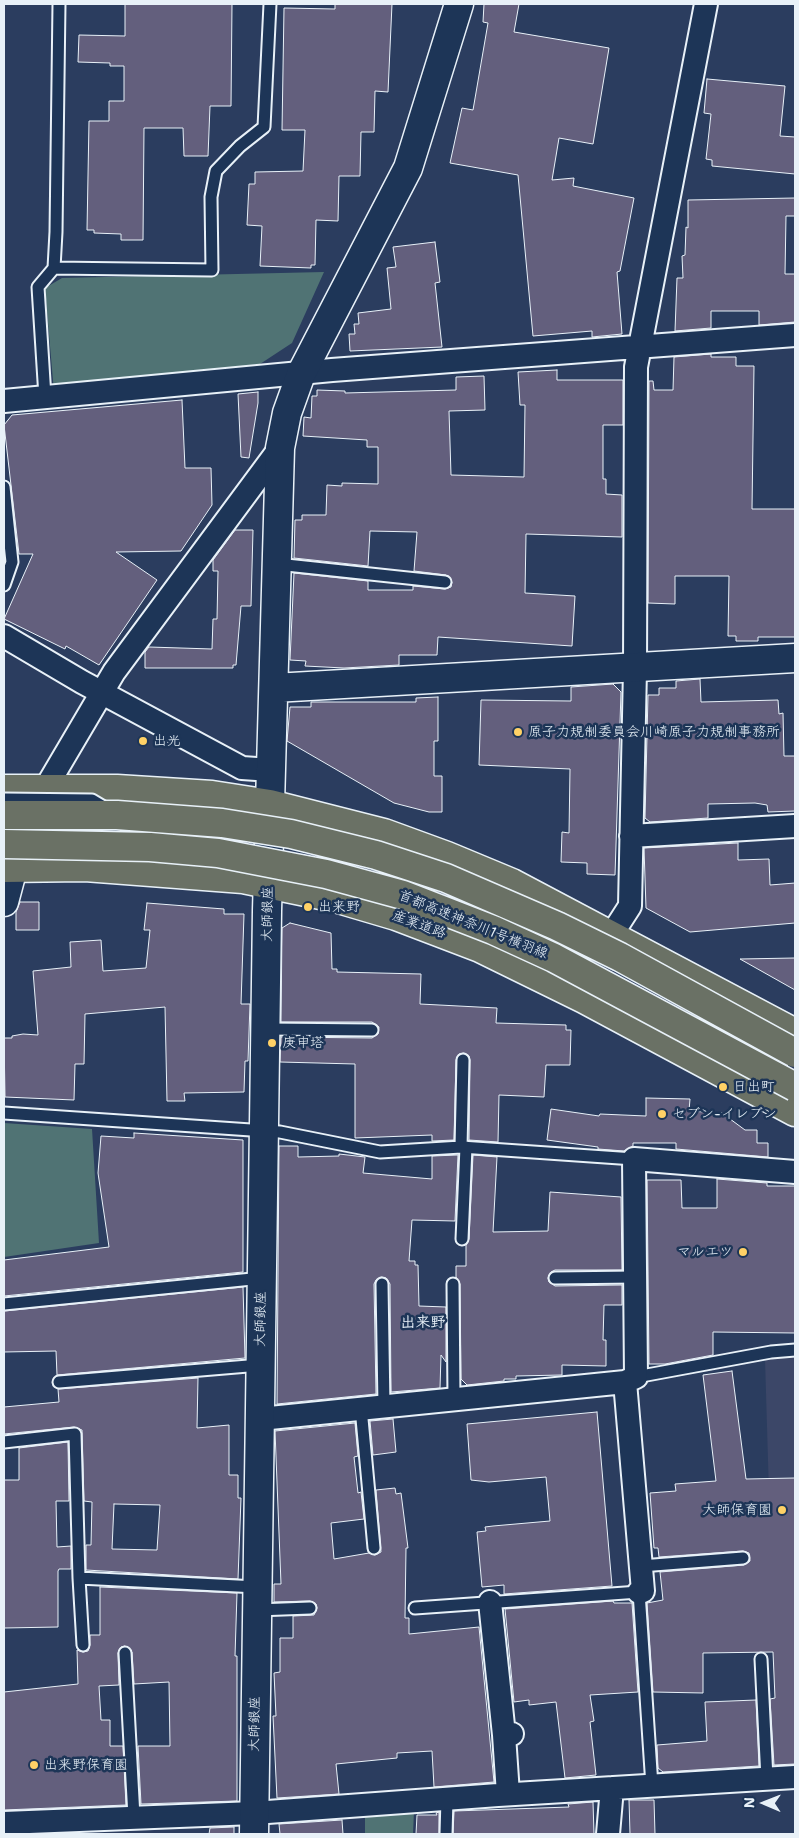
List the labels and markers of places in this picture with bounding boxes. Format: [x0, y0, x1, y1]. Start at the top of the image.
place label: 原子力規制委員会川崎原子力規制事務所 [528, 724, 780, 740]
marker: 原子力規制委員会川崎原子力規制事務所 [512, 726, 524, 738]
place label: 出光 [153, 733, 181, 749]
marker: 出光 [137, 735, 149, 747]
place label: 出来野 [318, 899, 360, 915]
marker: 出来野 [302, 901, 314, 913]
place label: 庚申塔 [282, 1035, 324, 1051]
marker: 庚申塔 [266, 1037, 278, 1049]
place label: 日出町 [733, 1079, 775, 1095]
marker: 日出町 [717, 1081, 729, 1093]
place label: セブン-イレブン [672, 1106, 777, 1122]
marker: セブン-イレブン [656, 1108, 668, 1120]
place label: マルエツ [677, 1244, 733, 1260]
marker: マルエツ [737, 1246, 749, 1258]
place label: 大師保育園 [702, 1502, 772, 1518]
marker: 大師保育園 [776, 1504, 788, 1516]
place label: 出来野保育園 [44, 1757, 128, 1773]
marker: 出来野保育園 [28, 1759, 40, 1771]

